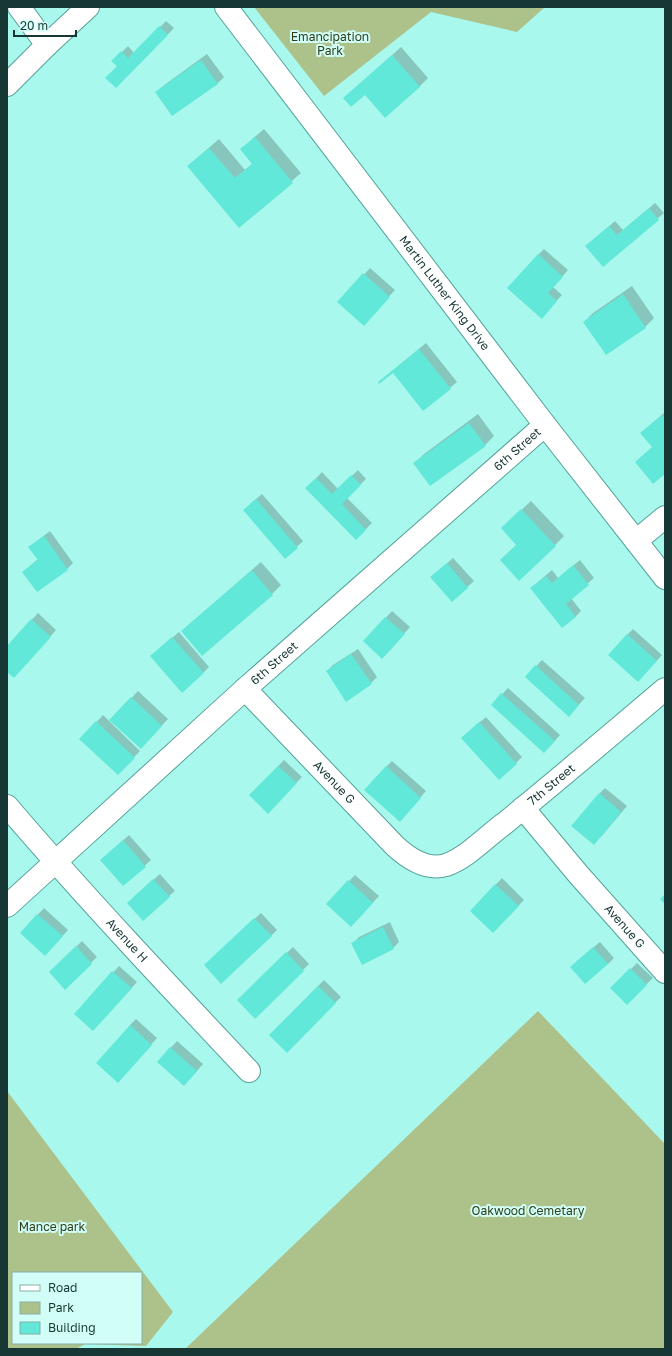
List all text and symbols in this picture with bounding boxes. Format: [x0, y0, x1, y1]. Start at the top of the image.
scale bar [14, 12, 76, 38]
text: 20 m [20, 18, 48, 33]
park label: Emancipation Park [291, 29, 369, 58]
street label: Martin Luther King Drive [396, 233, 493, 353]
street label: 6th Street [490, 424, 544, 474]
street label: 6th Street [247, 638, 301, 688]
street label: Avenue G [310, 757, 359, 807]
street label: 7th Street [524, 760, 578, 808]
street label: Avenue G [601, 901, 648, 951]
street label: Avenue H [103, 915, 151, 965]
park label: Oakwood Cemetary [472, 1203, 585, 1218]
park label: Mance park [19, 1219, 86, 1234]
legend [12, 1272, 142, 1344]
text: Road [48, 1280, 77, 1295]
text: Park [48, 1300, 74, 1315]
text: Building [48, 1320, 96, 1335]

